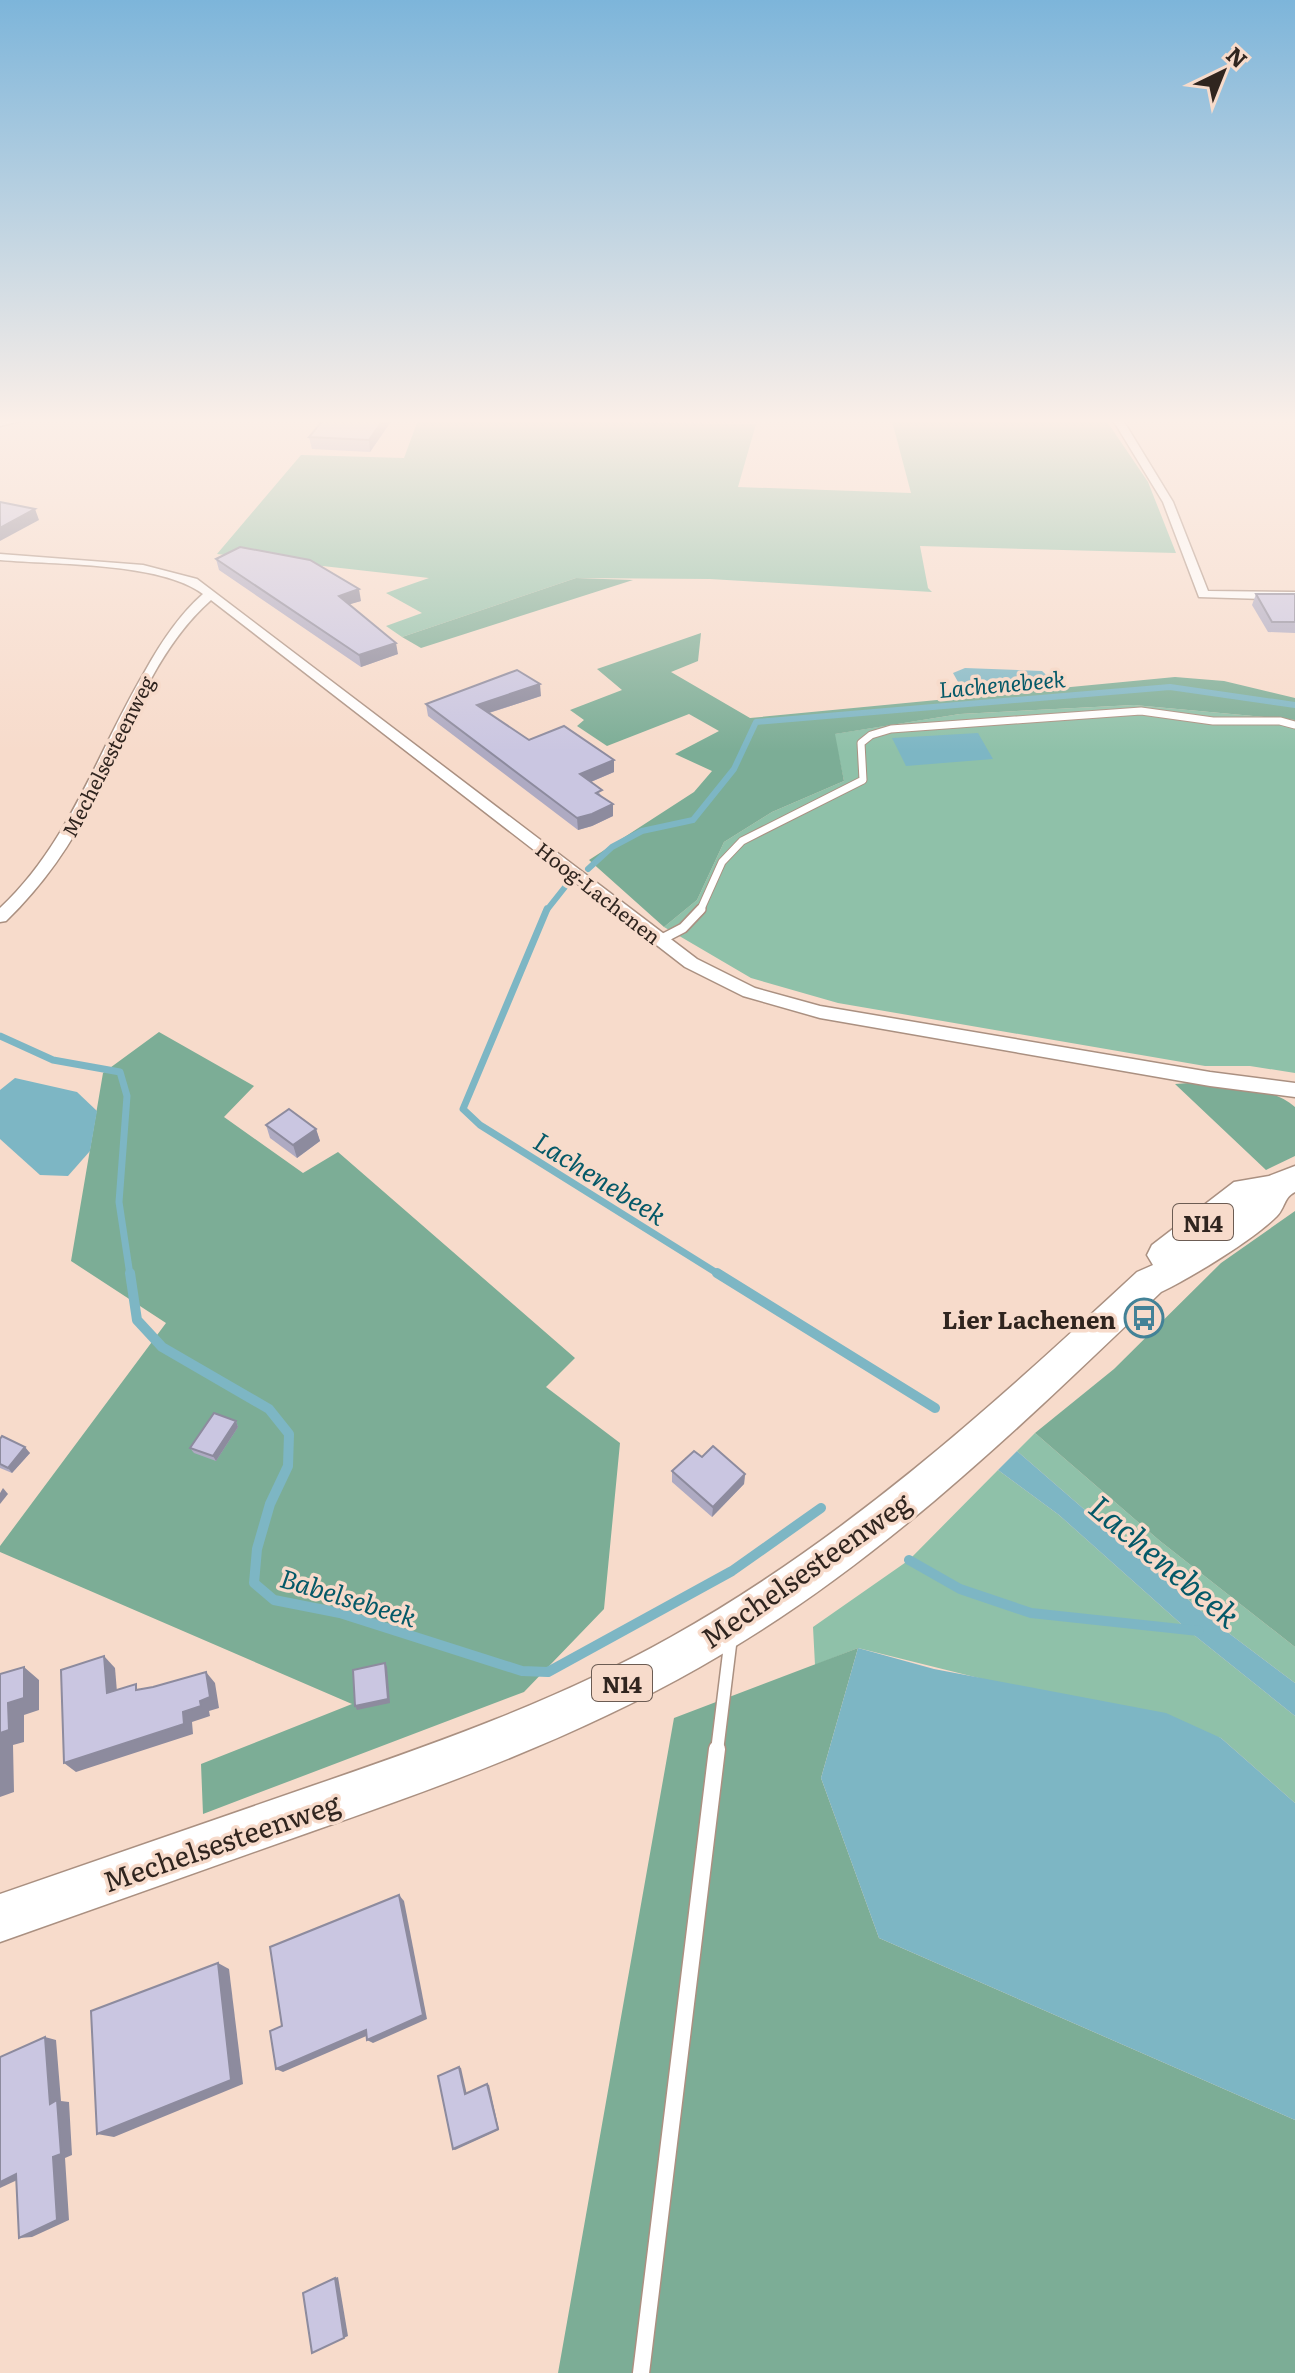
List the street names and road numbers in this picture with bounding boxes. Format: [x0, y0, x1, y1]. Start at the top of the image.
street label: Mechelsesteenweg [53, 669, 161, 842]
street label: Hoog-Lachenen [530, 834, 668, 950]
road number: N14 [1173, 1204, 1233, 1240]
street label: Mechelsesteenweg [691, 1480, 919, 1657]
road number: N14 [592, 1665, 652, 1701]
street label: Mechelsesteenweg [97, 1781, 345, 1901]

